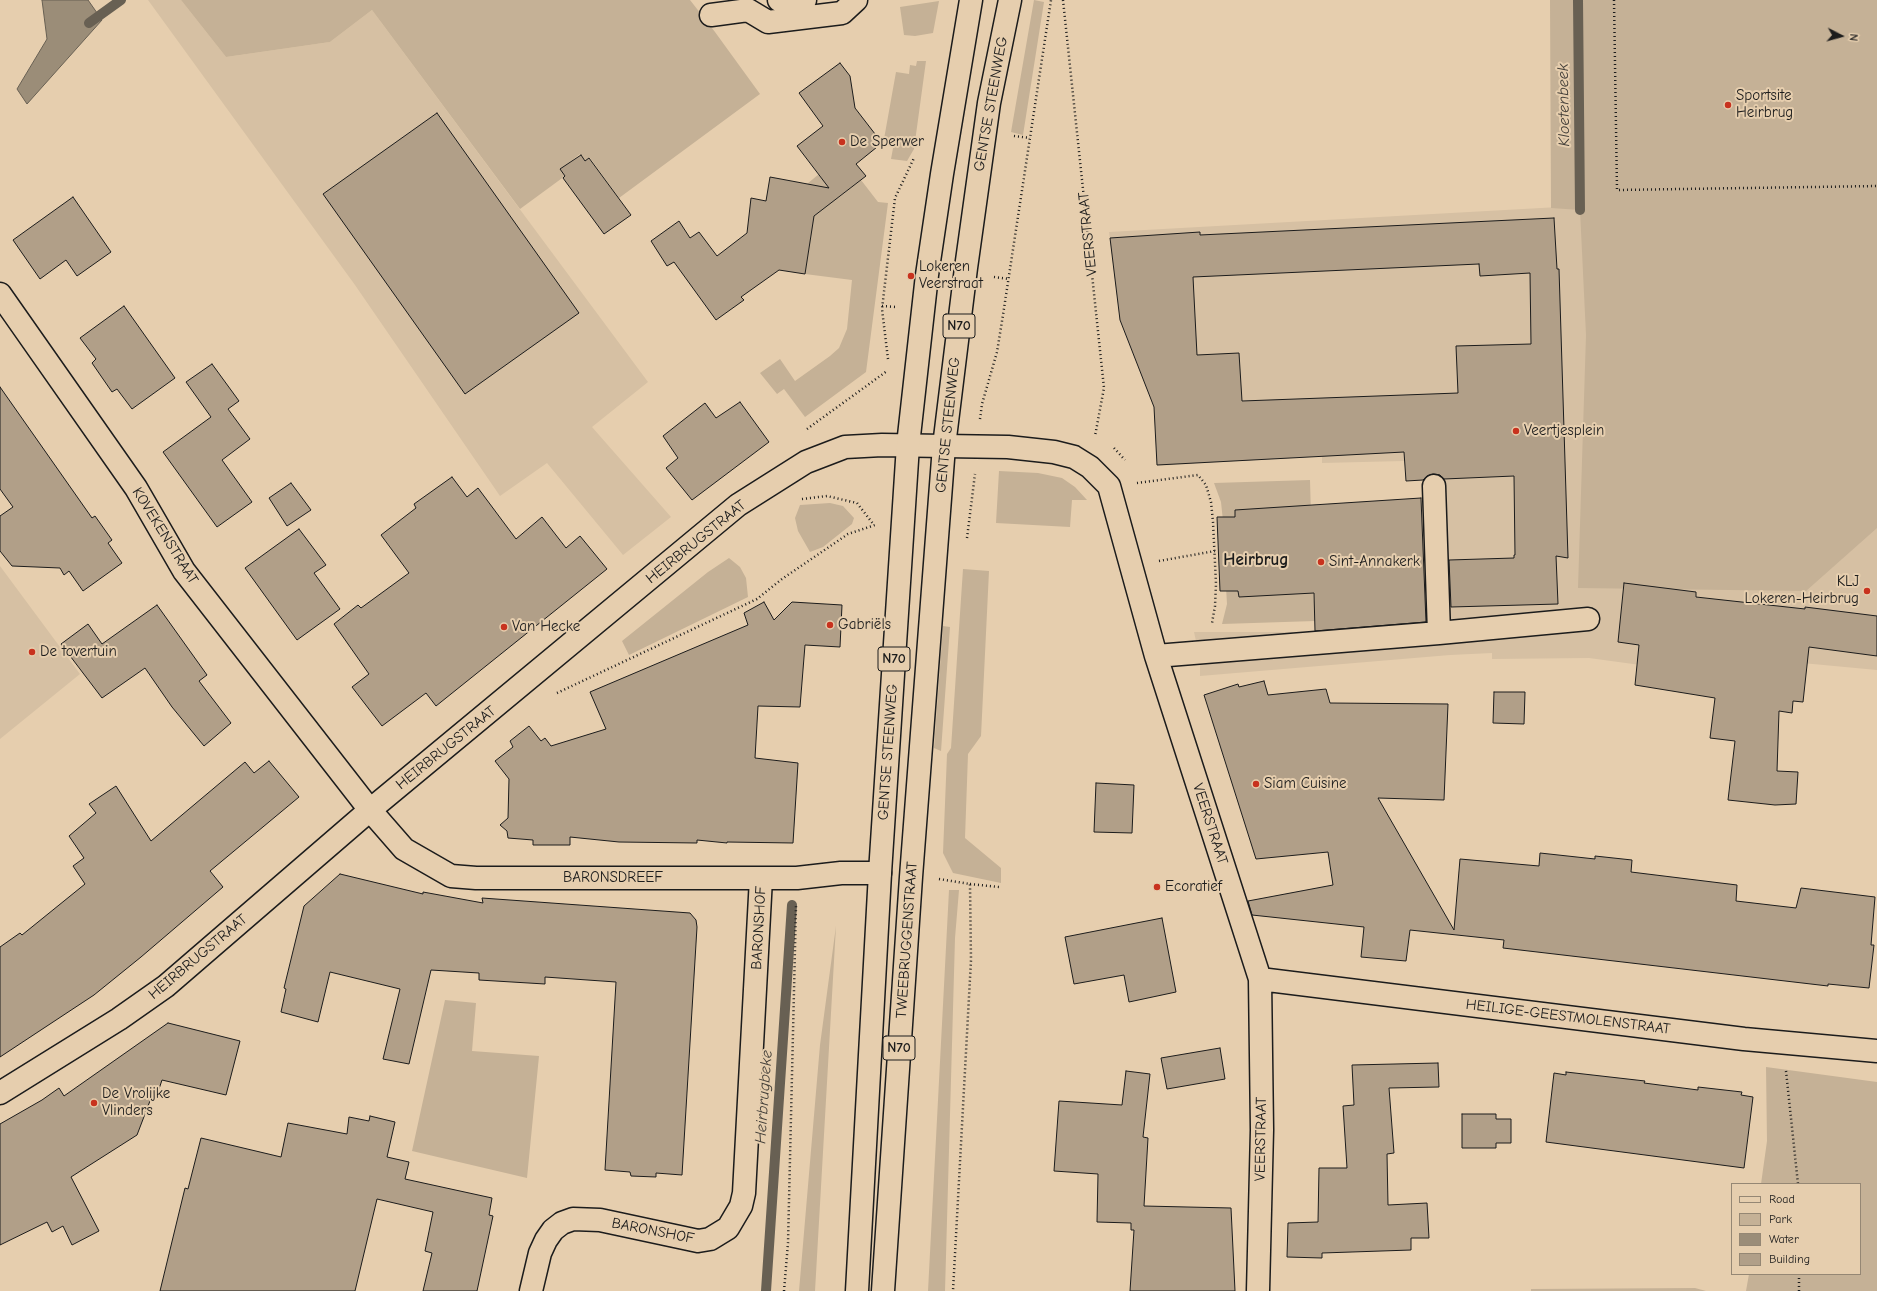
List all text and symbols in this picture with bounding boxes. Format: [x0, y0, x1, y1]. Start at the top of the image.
north arrow [1821, 16, 1861, 56]
text: N [1847, 33, 1860, 42]
street label: GENTSE STEENWEG [970, 35, 1012, 173]
water label: Kloetenbeek [1554, 63, 1574, 147]
place label: Sportsite Heirbrug [1736, 87, 1793, 122]
marker: Sportsite Heirbrug [1723, 100, 1733, 110]
place label: De Sperwer [850, 133, 924, 151]
marker: De Sperwer [837, 137, 847, 147]
street label: VEERSTRAAT [1075, 191, 1101, 277]
place label: Lokeren Veerstraat [919, 258, 983, 293]
marker: Lokeren Veerstraat [906, 271, 916, 281]
road number: N70 [943, 314, 975, 338]
street label: GENTSE STEENWEG [932, 356, 964, 494]
place label: Veertjesplein [1524, 422, 1604, 440]
marker: Veertjesplein [1511, 426, 1521, 436]
street label: KOVEKENSTRAAT [128, 484, 202, 588]
street label: HEIRBRUGSTRAAT [642, 496, 750, 588]
district label: Heirbrug [1223, 550, 1289, 570]
place label: Sint-Annakerk [1329, 553, 1420, 571]
marker: Sint-Annakerk [1316, 557, 1326, 567]
place label: KLJ Lokeren-Heirbrug [1745, 573, 1859, 608]
marker: KLJ Lokeren-Heirbrug [1862, 586, 1872, 596]
place label: Gabriëls [838, 616, 891, 634]
place label: Van Hecke [512, 618, 580, 636]
marker: Gabriëls [825, 620, 835, 630]
marker: Van Hecke [499, 622, 509, 632]
place label: De tovertuin [40, 643, 117, 661]
marker: De tovertuin [27, 647, 37, 657]
road number: N70 [878, 647, 910, 671]
street label: GENTSE STEENWEG [874, 683, 902, 821]
street label: HEIRBRUGSTRAAT [392, 702, 500, 794]
place label: Siam Cuisine [1264, 775, 1347, 793]
marker: Siam Cuisine [1251, 779, 1261, 789]
street label: VEERSTRAAT [1188, 781, 1232, 867]
street label: TWEEBRUGGENSTRAAT [893, 861, 921, 1019]
street label: BARONSDREEF [563, 869, 663, 887]
place label: Ecoratief [1165, 878, 1222, 896]
marker: Ecoratief [1152, 882, 1162, 892]
street label: BARONSHOF [748, 886, 770, 970]
street label: HEIRBRUGSTRAAT [145, 910, 251, 1004]
street label: HEILIGE-GEESTMOLENSTRAAT [1465, 996, 1671, 1038]
road number: N70 [883, 1036, 915, 1060]
water label: Heirbrugbeke [751, 1050, 777, 1144]
place label: De Vrolijke Vlinders [102, 1085, 170, 1120]
street label: VEERSTRAAT [1251, 1097, 1271, 1181]
marker: De Vrolijke Vlinders [89, 1098, 99, 1108]
legend [1731, 1183, 1861, 1275]
text: Road [1769, 1192, 1795, 1206]
text: Park [1769, 1212, 1792, 1226]
street label: BARONSHOF [610, 1214, 696, 1248]
text: Water [1769, 1232, 1799, 1246]
text: Building [1769, 1252, 1810, 1266]

